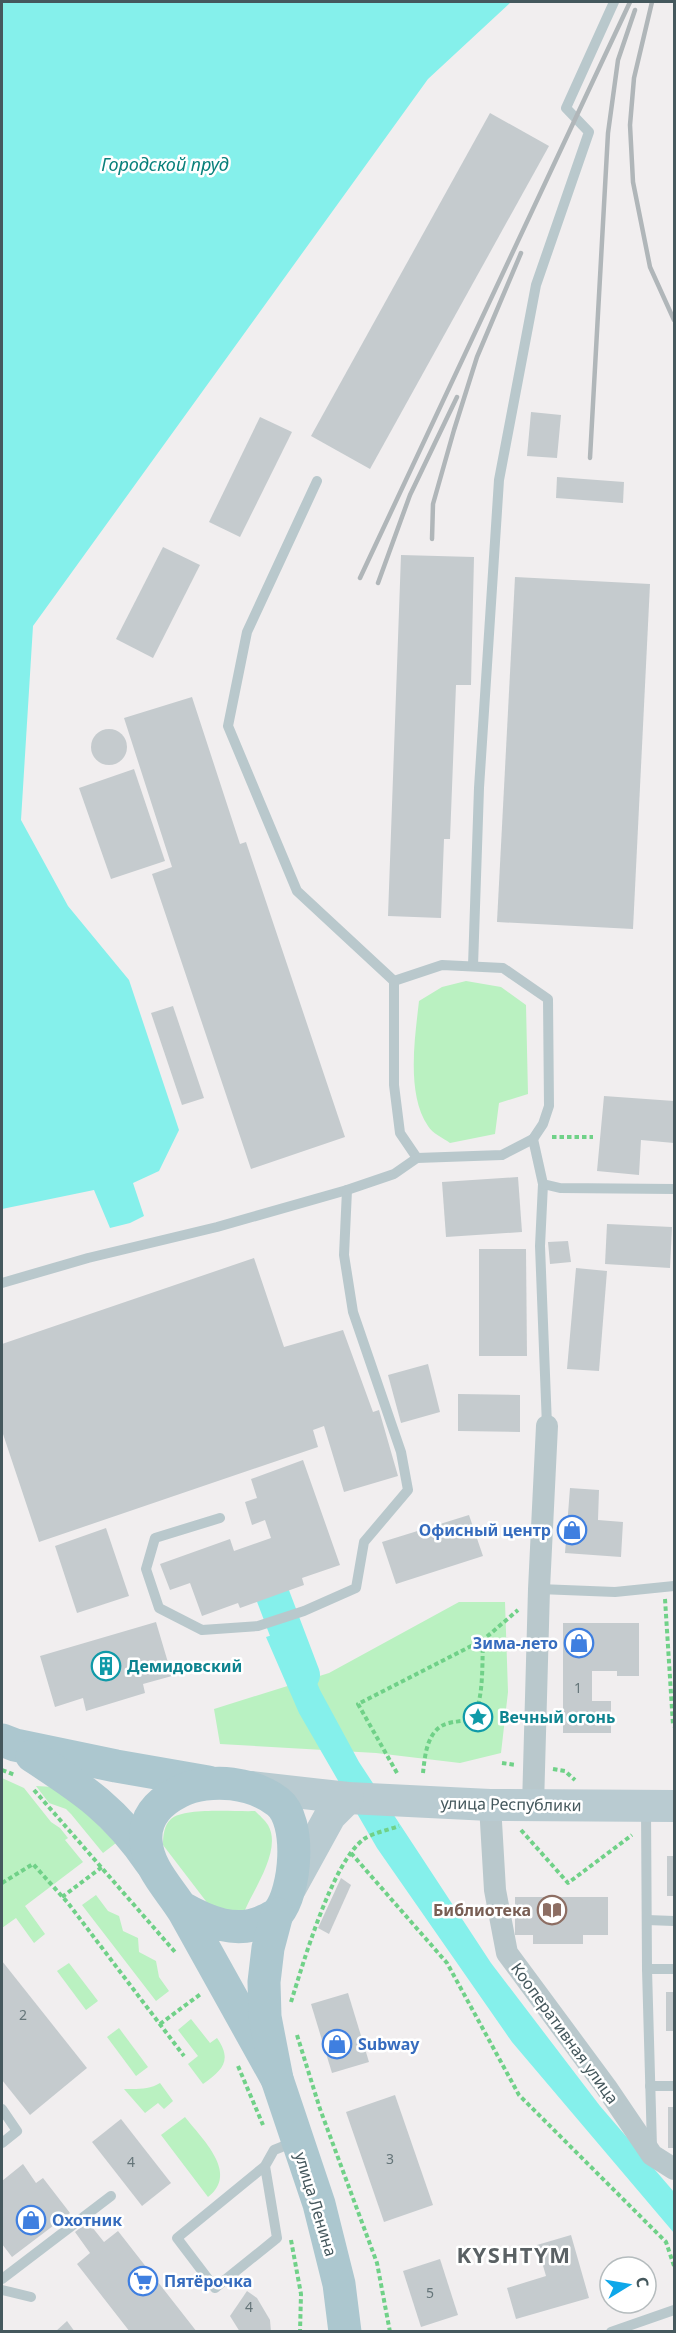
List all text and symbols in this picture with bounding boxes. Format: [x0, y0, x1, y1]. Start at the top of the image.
water label: Городской пруд [101, 152, 229, 176]
shop icon: Офисный центр [556, 1514, 588, 1546]
place label: Офисный центр [419, 1519, 551, 1541]
shop icon: Зима-лето [563, 1627, 595, 1659]
place label: Зима-лето [473, 1632, 558, 1654]
building icon: Демидовский [90, 1650, 122, 1682]
place label: Демидовский [127, 1655, 242, 1677]
house number: 1 [574, 1678, 582, 1697]
place icon: Вечный огонь [462, 1701, 494, 1733]
place label: Вечный огонь [499, 1706, 615, 1728]
street label: улица Республики [440, 1792, 582, 1816]
library icon: Библиотека [536, 1894, 568, 1926]
place label: Библиотека [433, 1899, 531, 1921]
street label: Кооперативная улица [506, 1958, 624, 2108]
house number: 2 [19, 2005, 27, 2024]
shop icon: Subway [321, 2028, 353, 2060]
place label: Subway [358, 2033, 420, 2055]
street label: улица Ленина [290, 2149, 342, 2259]
house number: 3 [386, 2149, 394, 2168]
house number: 4 [127, 2152, 135, 2171]
shop icon: Охотник [15, 2204, 47, 2236]
place label: Охотник [52, 2209, 122, 2231]
district label: KYSHTYM [456, 2239, 572, 2269]
north arrow [598, 2255, 658, 2315]
supermarket icon: Пятёрочка [127, 2265, 159, 2297]
place label: Пятёрочка [164, 2270, 252, 2292]
text: С [631, 2275, 655, 2289]
house number: 5 [426, 2283, 434, 2302]
house number: 4 [245, 2297, 253, 2316]

